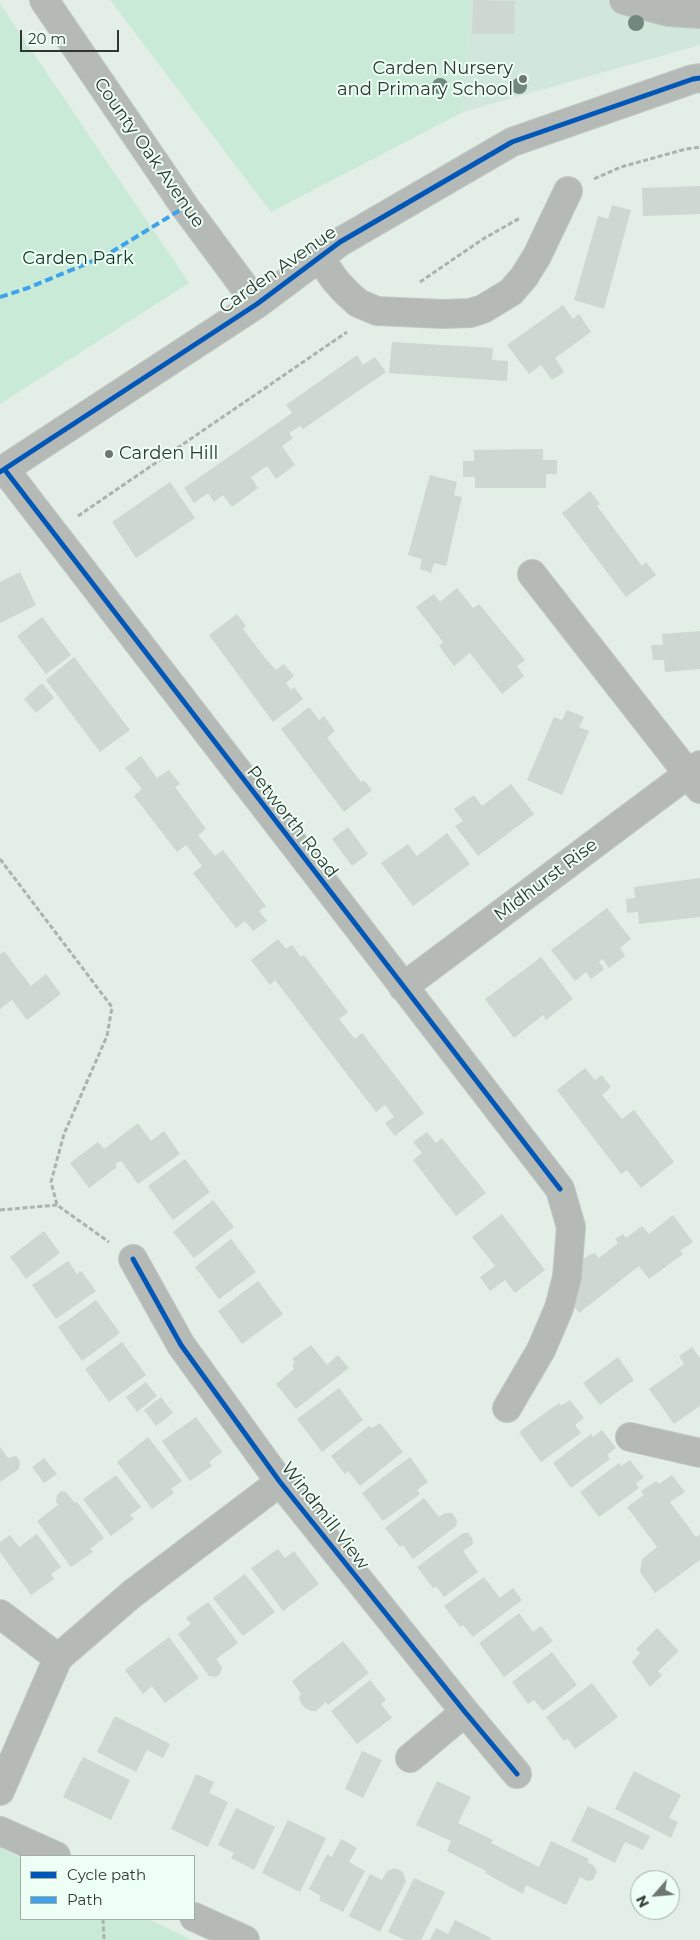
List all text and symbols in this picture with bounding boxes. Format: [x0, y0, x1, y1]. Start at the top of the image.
scale bar [22, 20, 121, 52]
text: 20 m [28, 29, 66, 48]
place label: Carden Nursery and Primary School [337, 58, 513, 100]
marker: Carden Nursery and Primary School [517, 73, 529, 85]
street label: County Oak Avenue [89, 74, 209, 232]
street label: Carden Avenue [215, 222, 341, 318]
park label: Carden Park [22, 248, 134, 270]
place label: Carden Hill [119, 443, 218, 465]
marker: Carden Hill [103, 448, 115, 460]
street label: Petworth Road [242, 762, 342, 882]
street label: Midhurst Rise [490, 834, 602, 926]
street label: Windmill View [276, 1458, 374, 1574]
legend [20, 1855, 195, 1920]
text: Cycle path [67, 1865, 146, 1884]
north arrow [630, 1870, 680, 1920]
text: Path [67, 1890, 103, 1909]
text: N [632, 1892, 653, 1910]

